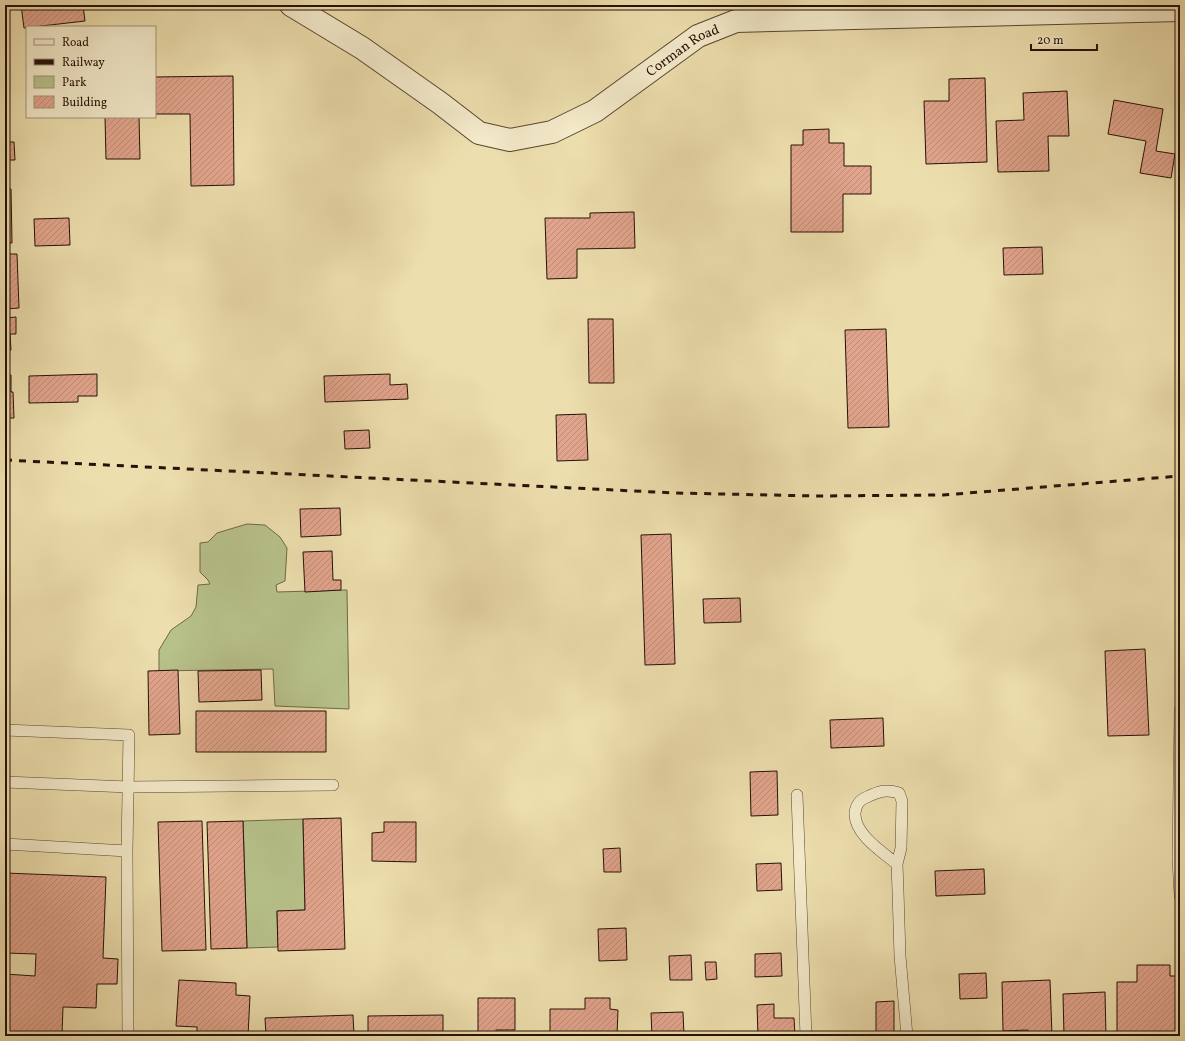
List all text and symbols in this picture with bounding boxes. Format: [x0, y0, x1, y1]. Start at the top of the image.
street label: Corman Road [643, 20, 722, 82]
legend [26, 26, 156, 118]
scale bar [1031, 26, 1097, 52]
text: 20 m [1037, 33, 1064, 49]
text: Road [62, 35, 89, 51]
text: Railway [62, 55, 105, 71]
text: Park [62, 75, 87, 91]
text: Building [62, 95, 107, 111]

